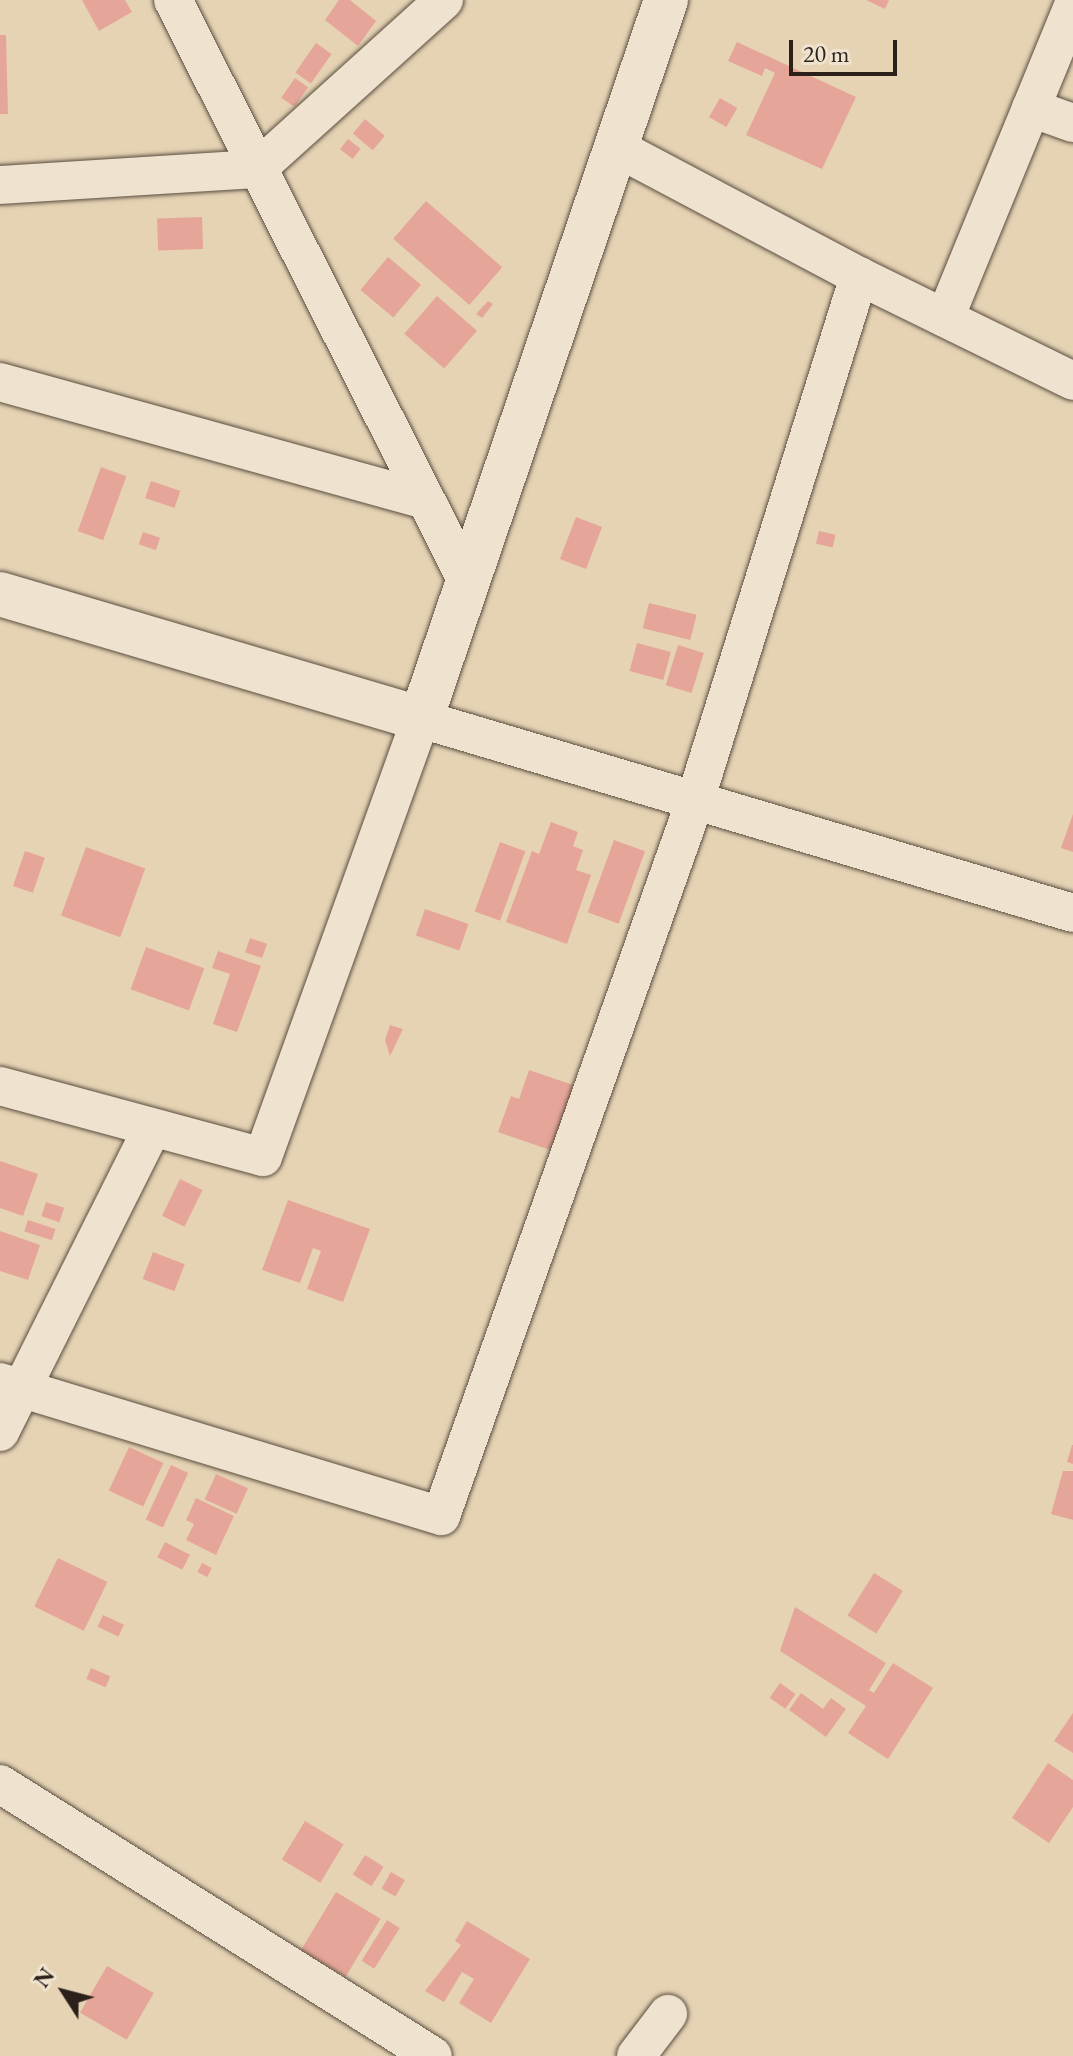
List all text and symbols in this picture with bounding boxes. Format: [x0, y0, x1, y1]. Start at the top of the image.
scale bar [793, 24, 901, 74]
text: 20 m [803, 38, 850, 69]
north arrow [24, 1952, 104, 2032]
text: N [27, 1962, 61, 1993]

